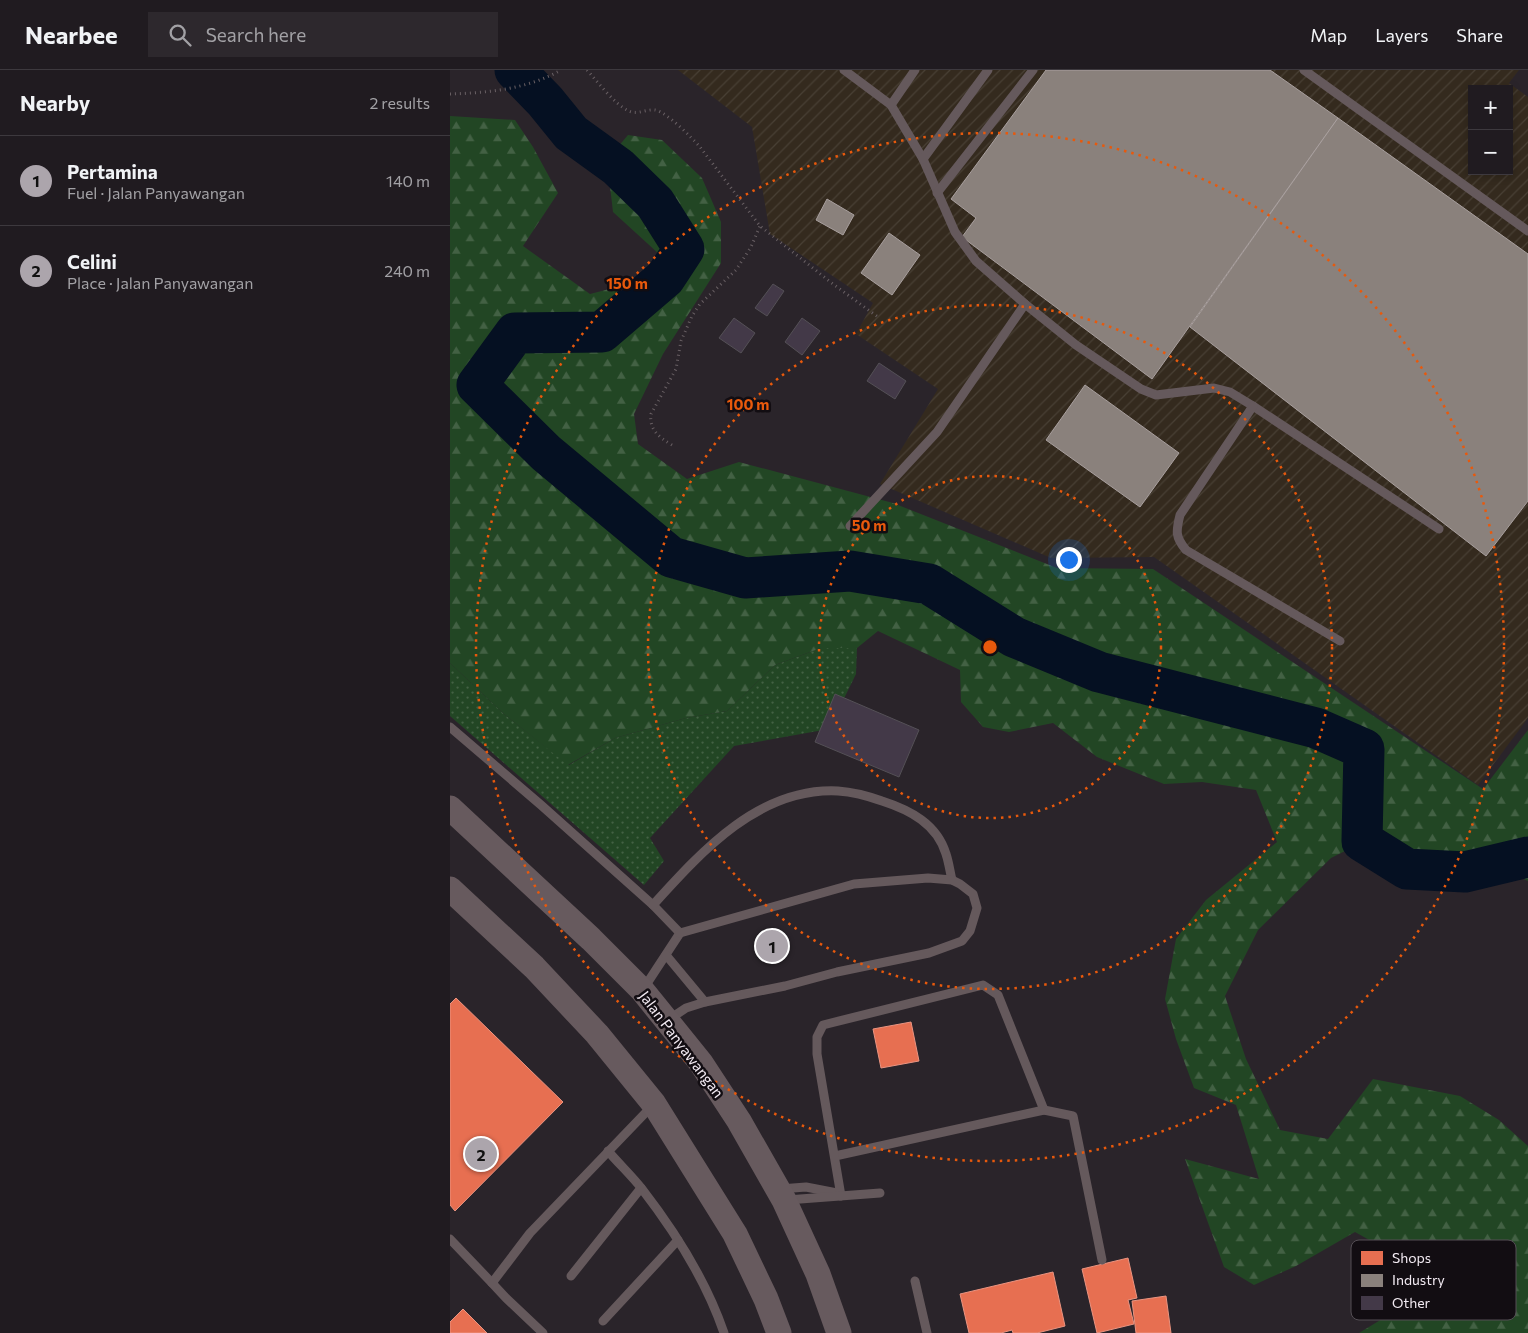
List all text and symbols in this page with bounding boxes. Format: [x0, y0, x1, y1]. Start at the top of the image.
search box [148, 12, 498, 57]
text: Nearbee [25, 20, 118, 49]
icon: search [166, 21, 194, 49]
text: Search here [206, 23, 306, 46]
text: Map [1310, 24, 1347, 46]
text: Layers [1375, 24, 1428, 46]
text: Share [1456, 24, 1503, 46]
map controls [1468, 85, 1513, 175]
button: + [1468, 85, 1513, 130]
text: Nearby [20, 90, 90, 115]
text: 2 results [369, 93, 430, 112]
button: − [1468, 130, 1513, 175]
text: Pertamina [67, 160, 158, 183]
text: 1 [32, 171, 40, 190]
text: 140 m [386, 171, 430, 190]
text: Fuel · Jalan Panyawangan [67, 183, 245, 202]
text: Celini [67, 250, 117, 273]
text: 2 [31, 261, 41, 280]
text: 240 m [384, 261, 430, 280]
text: Place · Jalan Panyawangan [67, 273, 253, 292]
text: 150 m [606, 274, 648, 292]
text: 100 m [727, 395, 769, 413]
text: 50 m [852, 516, 886, 534]
your location [1056, 547, 1082, 573]
centre of rings [981, 638, 999, 656]
pin: 1 [756, 927, 788, 965]
street label: Jalan Panyawangan [636, 987, 728, 1101]
pin: 2 [465, 1135, 497, 1173]
legend [1351, 1240, 1516, 1320]
text: Shops [1392, 1249, 1431, 1266]
text: Industry [1392, 1271, 1445, 1288]
text: Other [1392, 1294, 1431, 1311]

